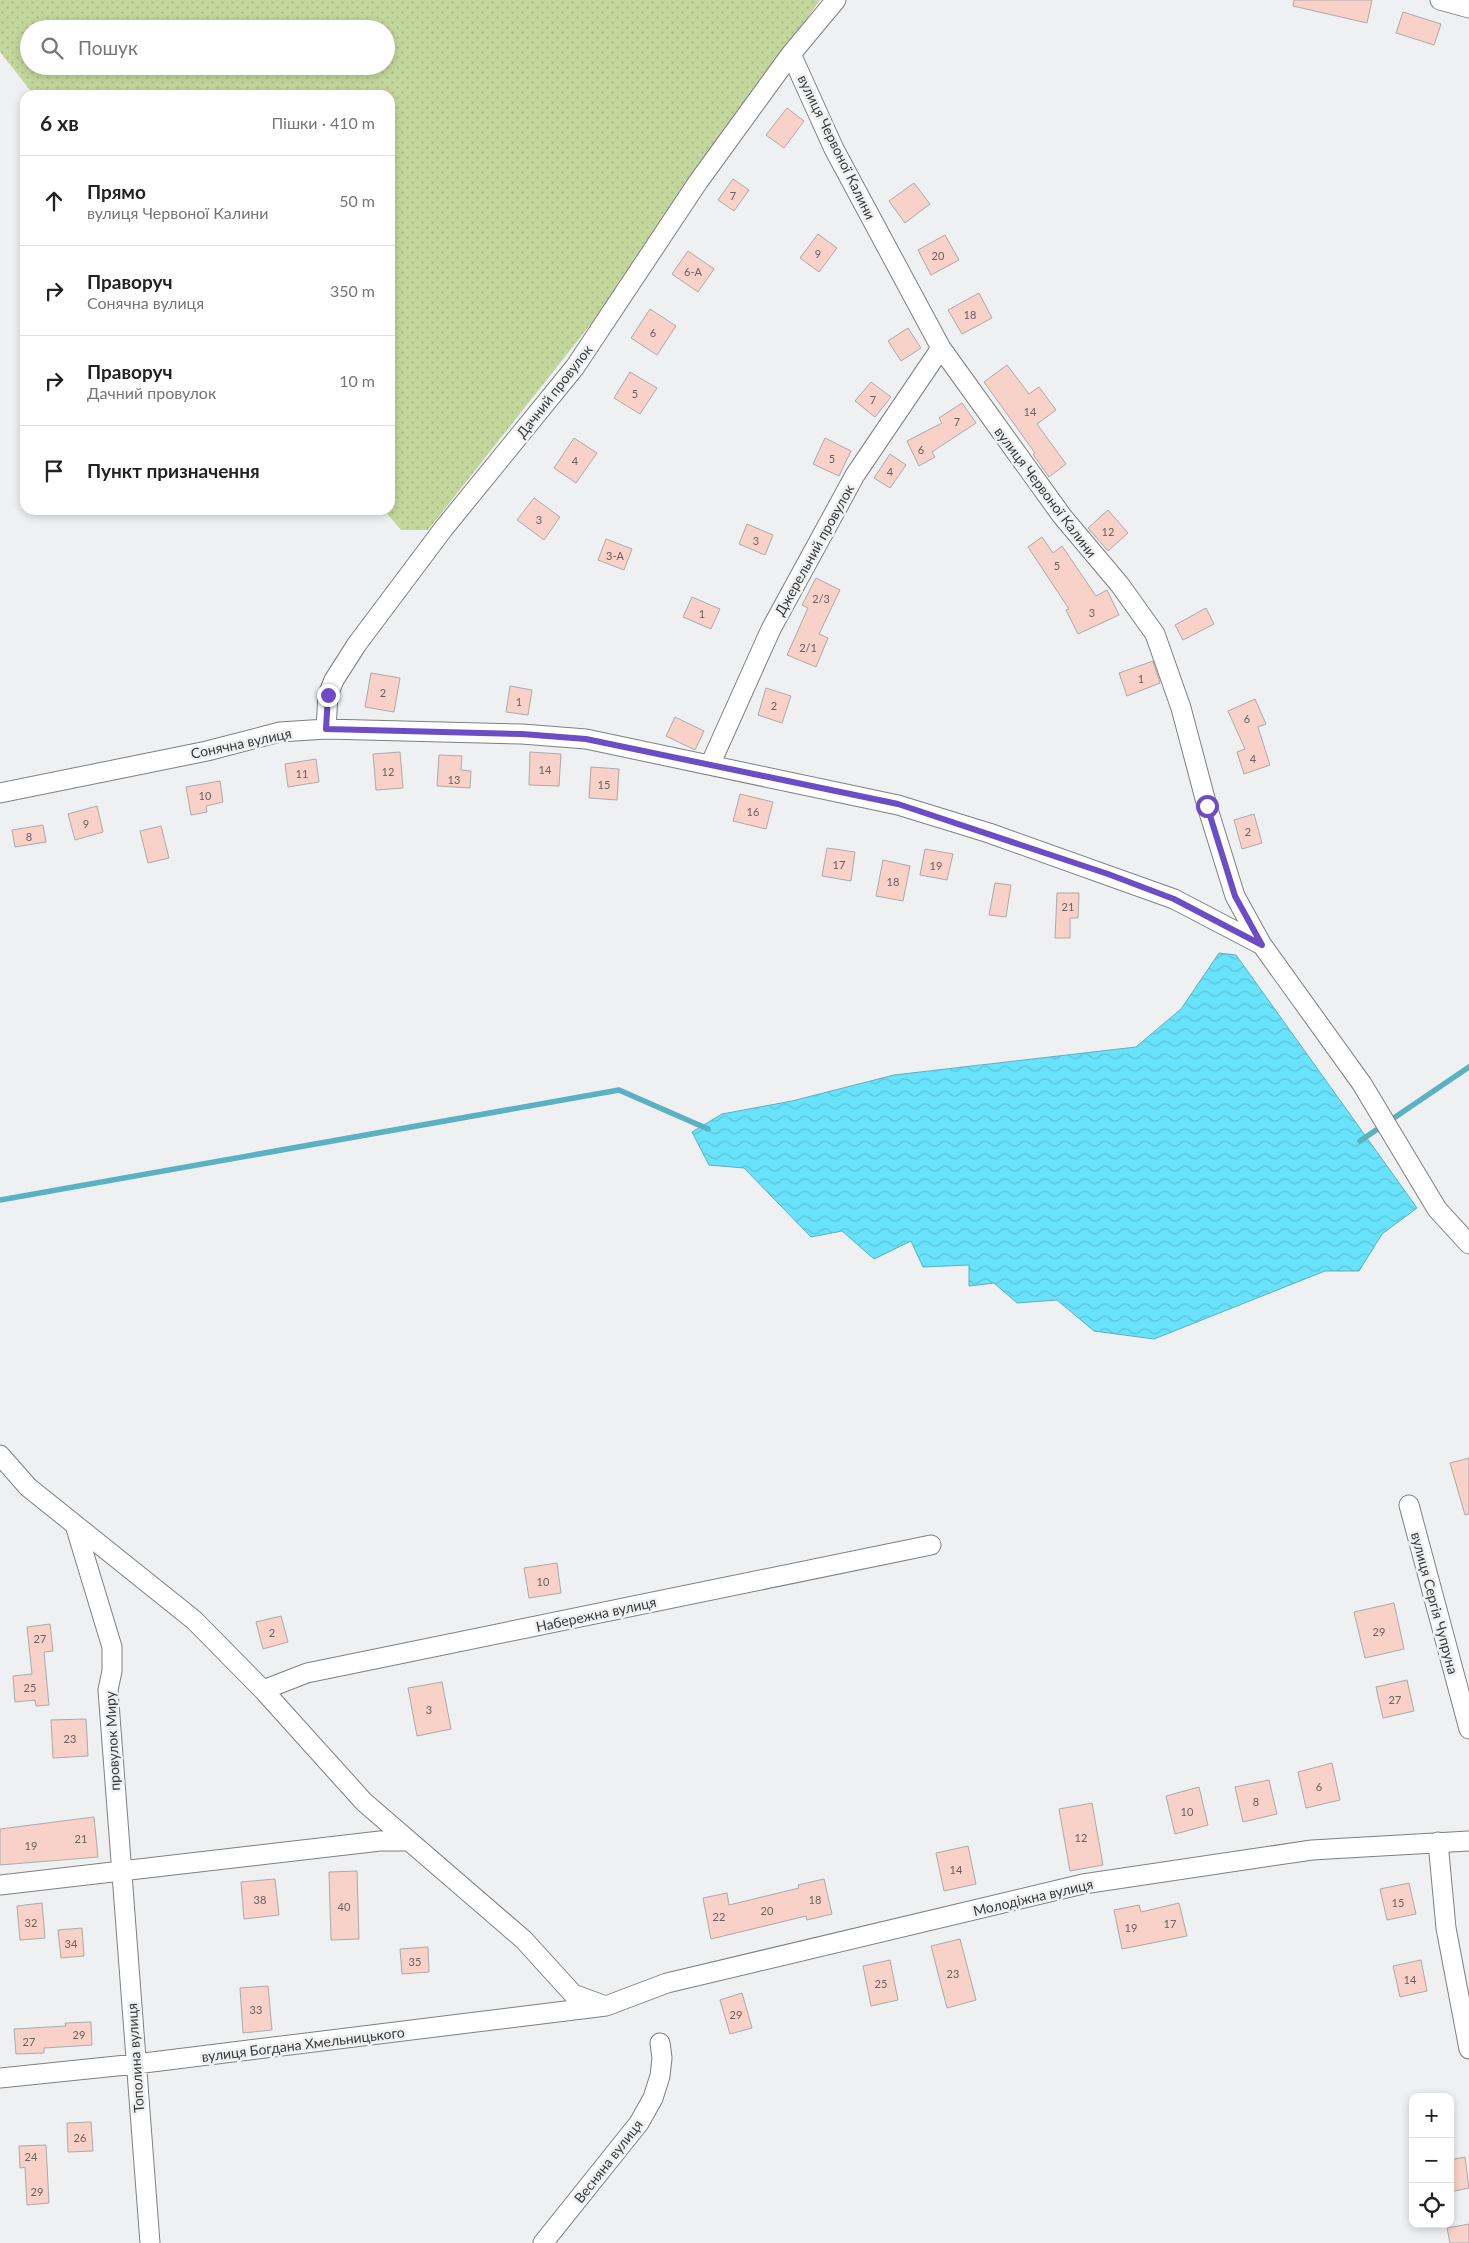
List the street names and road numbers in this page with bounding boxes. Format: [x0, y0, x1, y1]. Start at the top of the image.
street label: вулиця Червоної Калини [795, 72, 879, 222]
street label: Дачний провулок [512, 341, 596, 441]
street label: вулиця Червоної Калини [991, 423, 1101, 561]
street label: Джерельний провулок [771, 481, 857, 619]
street label: Сонячна вулиця [189, 724, 293, 762]
street label: вулиця Сергія Чупруна [1408, 1530, 1462, 1676]
street label: Набережна вулиця [534, 1593, 658, 1635]
street label: провулок Миру [101, 1690, 123, 1791]
street label: Молодіжна вулиця [971, 1875, 1095, 1919]
street label: Тополина вулиця [123, 2003, 147, 2113]
street label: вулиця Богдана Хмельницького [200, 2023, 406, 2065]
street label: Весняна вулиця [570, 2116, 646, 2206]

